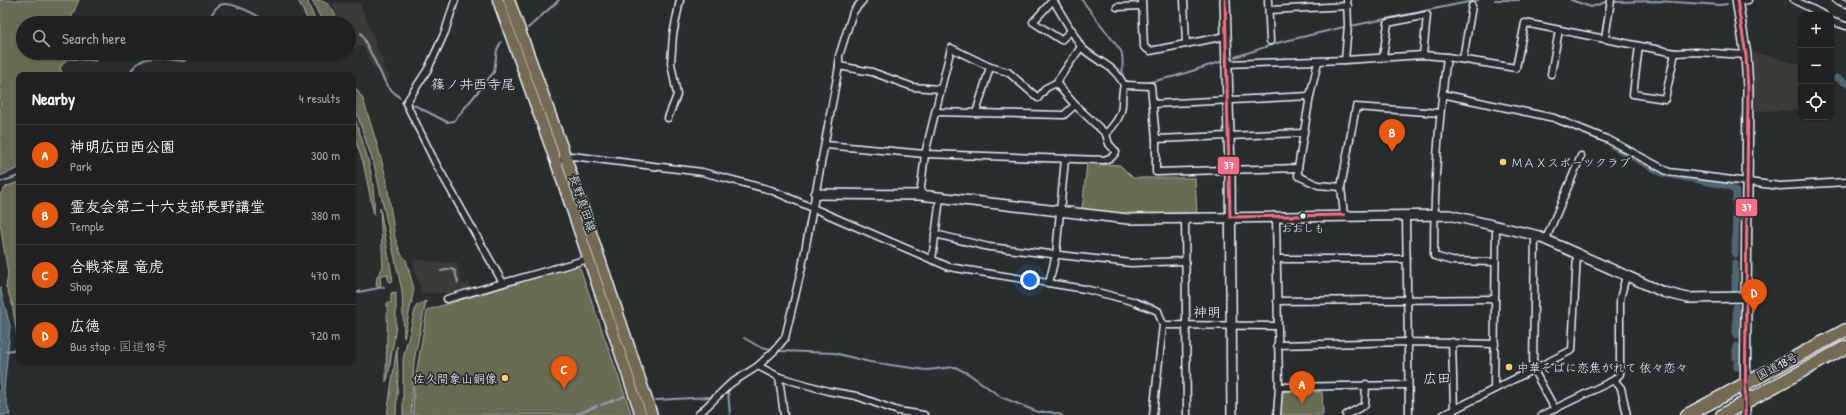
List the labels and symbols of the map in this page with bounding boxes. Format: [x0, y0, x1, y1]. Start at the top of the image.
district label: 篠ノ井西寺尾 [431, 74, 515, 93]
pin: B [1379, 119, 1405, 152]
place label: ＭＡＸスポーツクラブ [1511, 154, 1631, 171]
line badge: 37 [1217, 156, 1240, 175]
marker: ＭＡＸスポーツクラブ [1498, 157, 1508, 167]
text: 37 [1224, 158, 1235, 172]
street label: 長野真田線 [565, 172, 601, 234]
line badge: 37 [1735, 198, 1758, 217]
text: 37 [1742, 200, 1753, 214]
marker: おおしも [1298, 211, 1308, 221]
place label: おおしも [1281, 221, 1325, 235]
your location [1020, 270, 1040, 290]
pin: D [1741, 279, 1767, 312]
district label: 神明 [1193, 302, 1221, 321]
street label: 国道18号 [1753, 348, 1801, 384]
pin: C [551, 356, 577, 389]
place label: 中華そばに恋焦がれて 依々恋々 [1517, 359, 1688, 376]
marker: 中華そばに恋焦がれて 依々恋々 [1504, 362, 1514, 372]
district label: 広田 [1423, 368, 1451, 387]
place label: 佐久間象山銅像 [413, 370, 497, 387]
pin: A [1289, 371, 1315, 404]
marker: 佐久間象山銅像 [500, 373, 510, 383]

